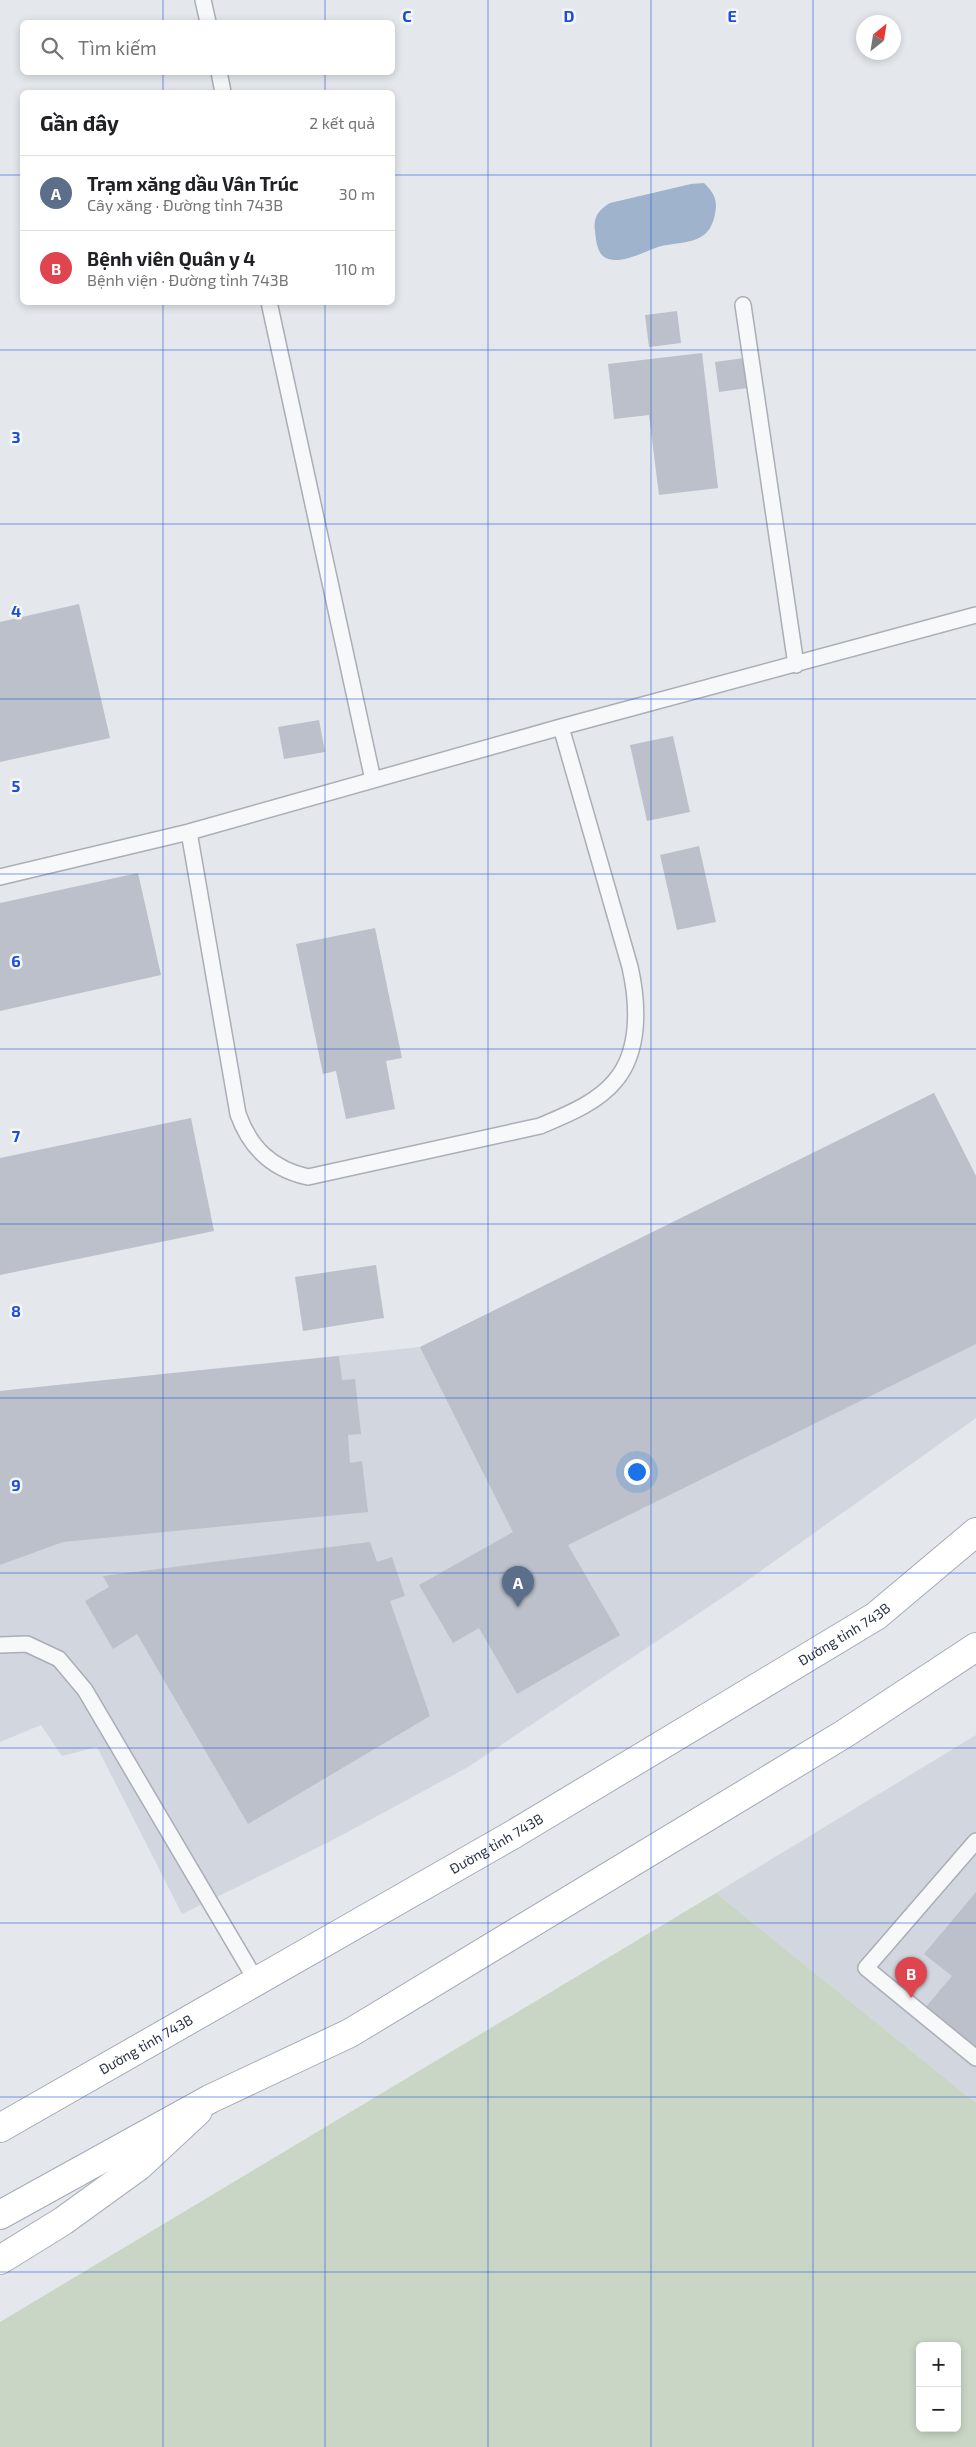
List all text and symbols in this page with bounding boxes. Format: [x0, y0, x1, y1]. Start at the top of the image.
text: C [402, 6, 412, 25]
text: D [564, 6, 575, 25]
text: E [727, 6, 737, 25]
north arrow [856, 15, 901, 60]
search box [20, 20, 395, 75]
icon: search [38, 34, 66, 62]
text: Tìm kiếm [78, 36, 157, 59]
text: Gần đây [40, 110, 119, 135]
text: 2 kết quả [309, 113, 375, 132]
text: Trạm xăng dầu Vân Trúc [87, 172, 299, 195]
text: A [51, 184, 61, 203]
text: 30 m [339, 184, 375, 203]
text: Cây xăng · Đường tỉnh 743B [87, 195, 283, 214]
text: Bệnh viên Quân y 4 [87, 247, 255, 270]
text: B [51, 259, 61, 278]
text: 110 m [335, 259, 375, 278]
text: Bệnh viện · Đường tỉnh 743B [87, 270, 289, 289]
text: 3 [11, 427, 21, 446]
text: 4 [11, 601, 21, 620]
text: 5 [12, 776, 21, 795]
text: 6 [11, 951, 21, 970]
text: 7 [12, 1126, 21, 1145]
text: 8 [11, 1301, 21, 1320]
your location [624, 1459, 650, 1485]
text: 9 [11, 1475, 21, 1494]
pin: A [502, 1566, 534, 1607]
street label: Đường tỉnh 743B [795, 1599, 893, 1669]
street label: Đường tỉnh 743B [446, 1810, 546, 1877]
pin: B [895, 1957, 927, 1998]
street label: Đường tỉnh 743B [96, 2011, 195, 2078]
map controls [916, 2342, 961, 2432]
button: + [916, 2342, 961, 2387]
button: − [916, 2387, 961, 2432]

